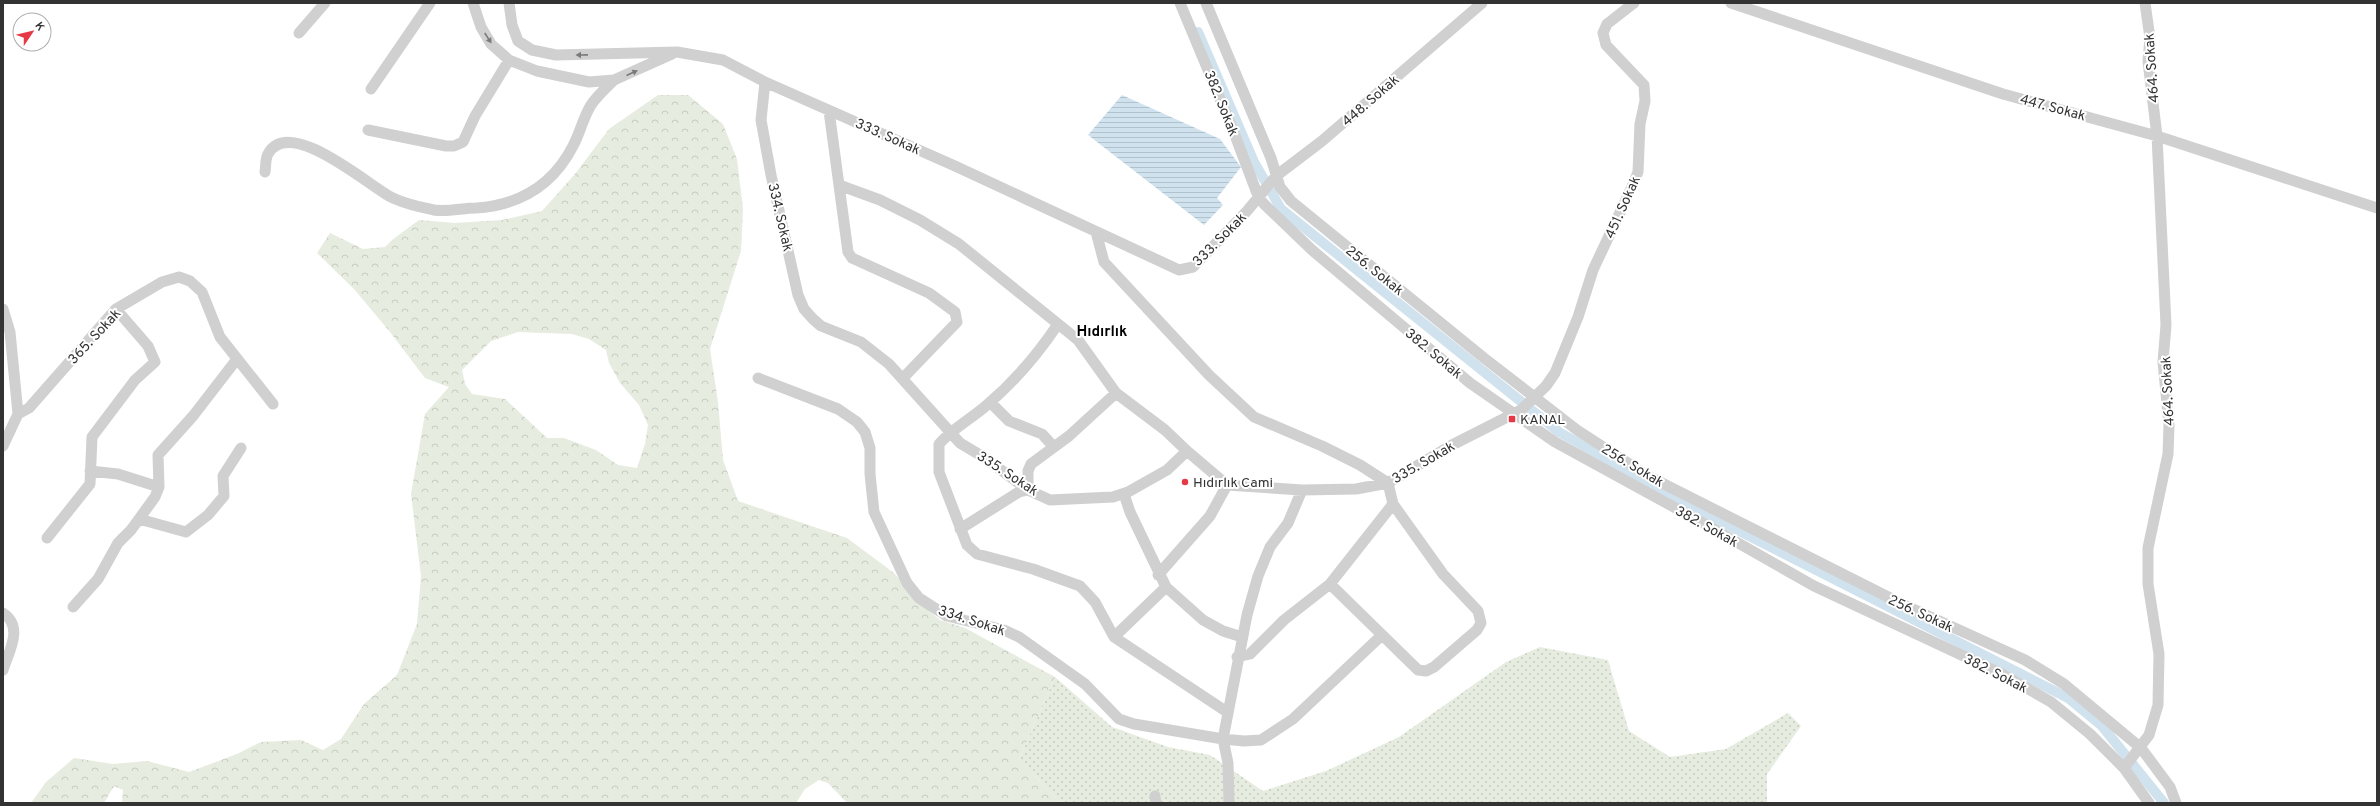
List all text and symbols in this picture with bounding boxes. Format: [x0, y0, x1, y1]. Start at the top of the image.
north arrow [12, 12, 52, 52]
text: K [31, 20, 47, 34]
street label: 464. Sokak [2142, 32, 2163, 103]
one-way arrow [484, 33, 492, 44]
one-way arrow [575, 52, 588, 58]
street label: 382. Sokak [1200, 68, 1242, 139]
one-way arrow [626, 70, 637, 76]
street label: 448. Sokak [1339, 72, 1403, 131]
street label: 447. Sokak [2018, 92, 2087, 125]
street label: 333. Sokak [852, 115, 923, 159]
street label: 451. Sokak [1602, 174, 1645, 242]
street label: 334. Sokak [763, 181, 796, 253]
street label: 333. Sokak [1189, 209, 1251, 271]
street label: 256. Sokak [1342, 243, 1407, 300]
street label: 365. Sokak [65, 306, 125, 368]
district label: Hıdırlık [1077, 323, 1128, 342]
street label: 382. Sokak [1401, 325, 1465, 383]
street label: 464. Sokak [2158, 356, 2179, 426]
place label: KANAL [1520, 412, 1565, 429]
marker: KANAL [1507, 414, 1517, 424]
street label: 335. Sokak [1389, 438, 1458, 488]
street label: 256. Sokak [1598, 441, 1667, 492]
street label: 335. Sokak [973, 448, 1041, 500]
place label: Hıdırlık Cami [1193, 475, 1273, 492]
marker: Hıdırlık Cami [1180, 477, 1190, 487]
street label: 382. Sokak [1672, 503, 1741, 552]
street label: 256. Sokak [1885, 592, 1956, 637]
street label: 334. Sokak [936, 603, 1007, 640]
street label: 382. Sokak [1960, 651, 2030, 698]

